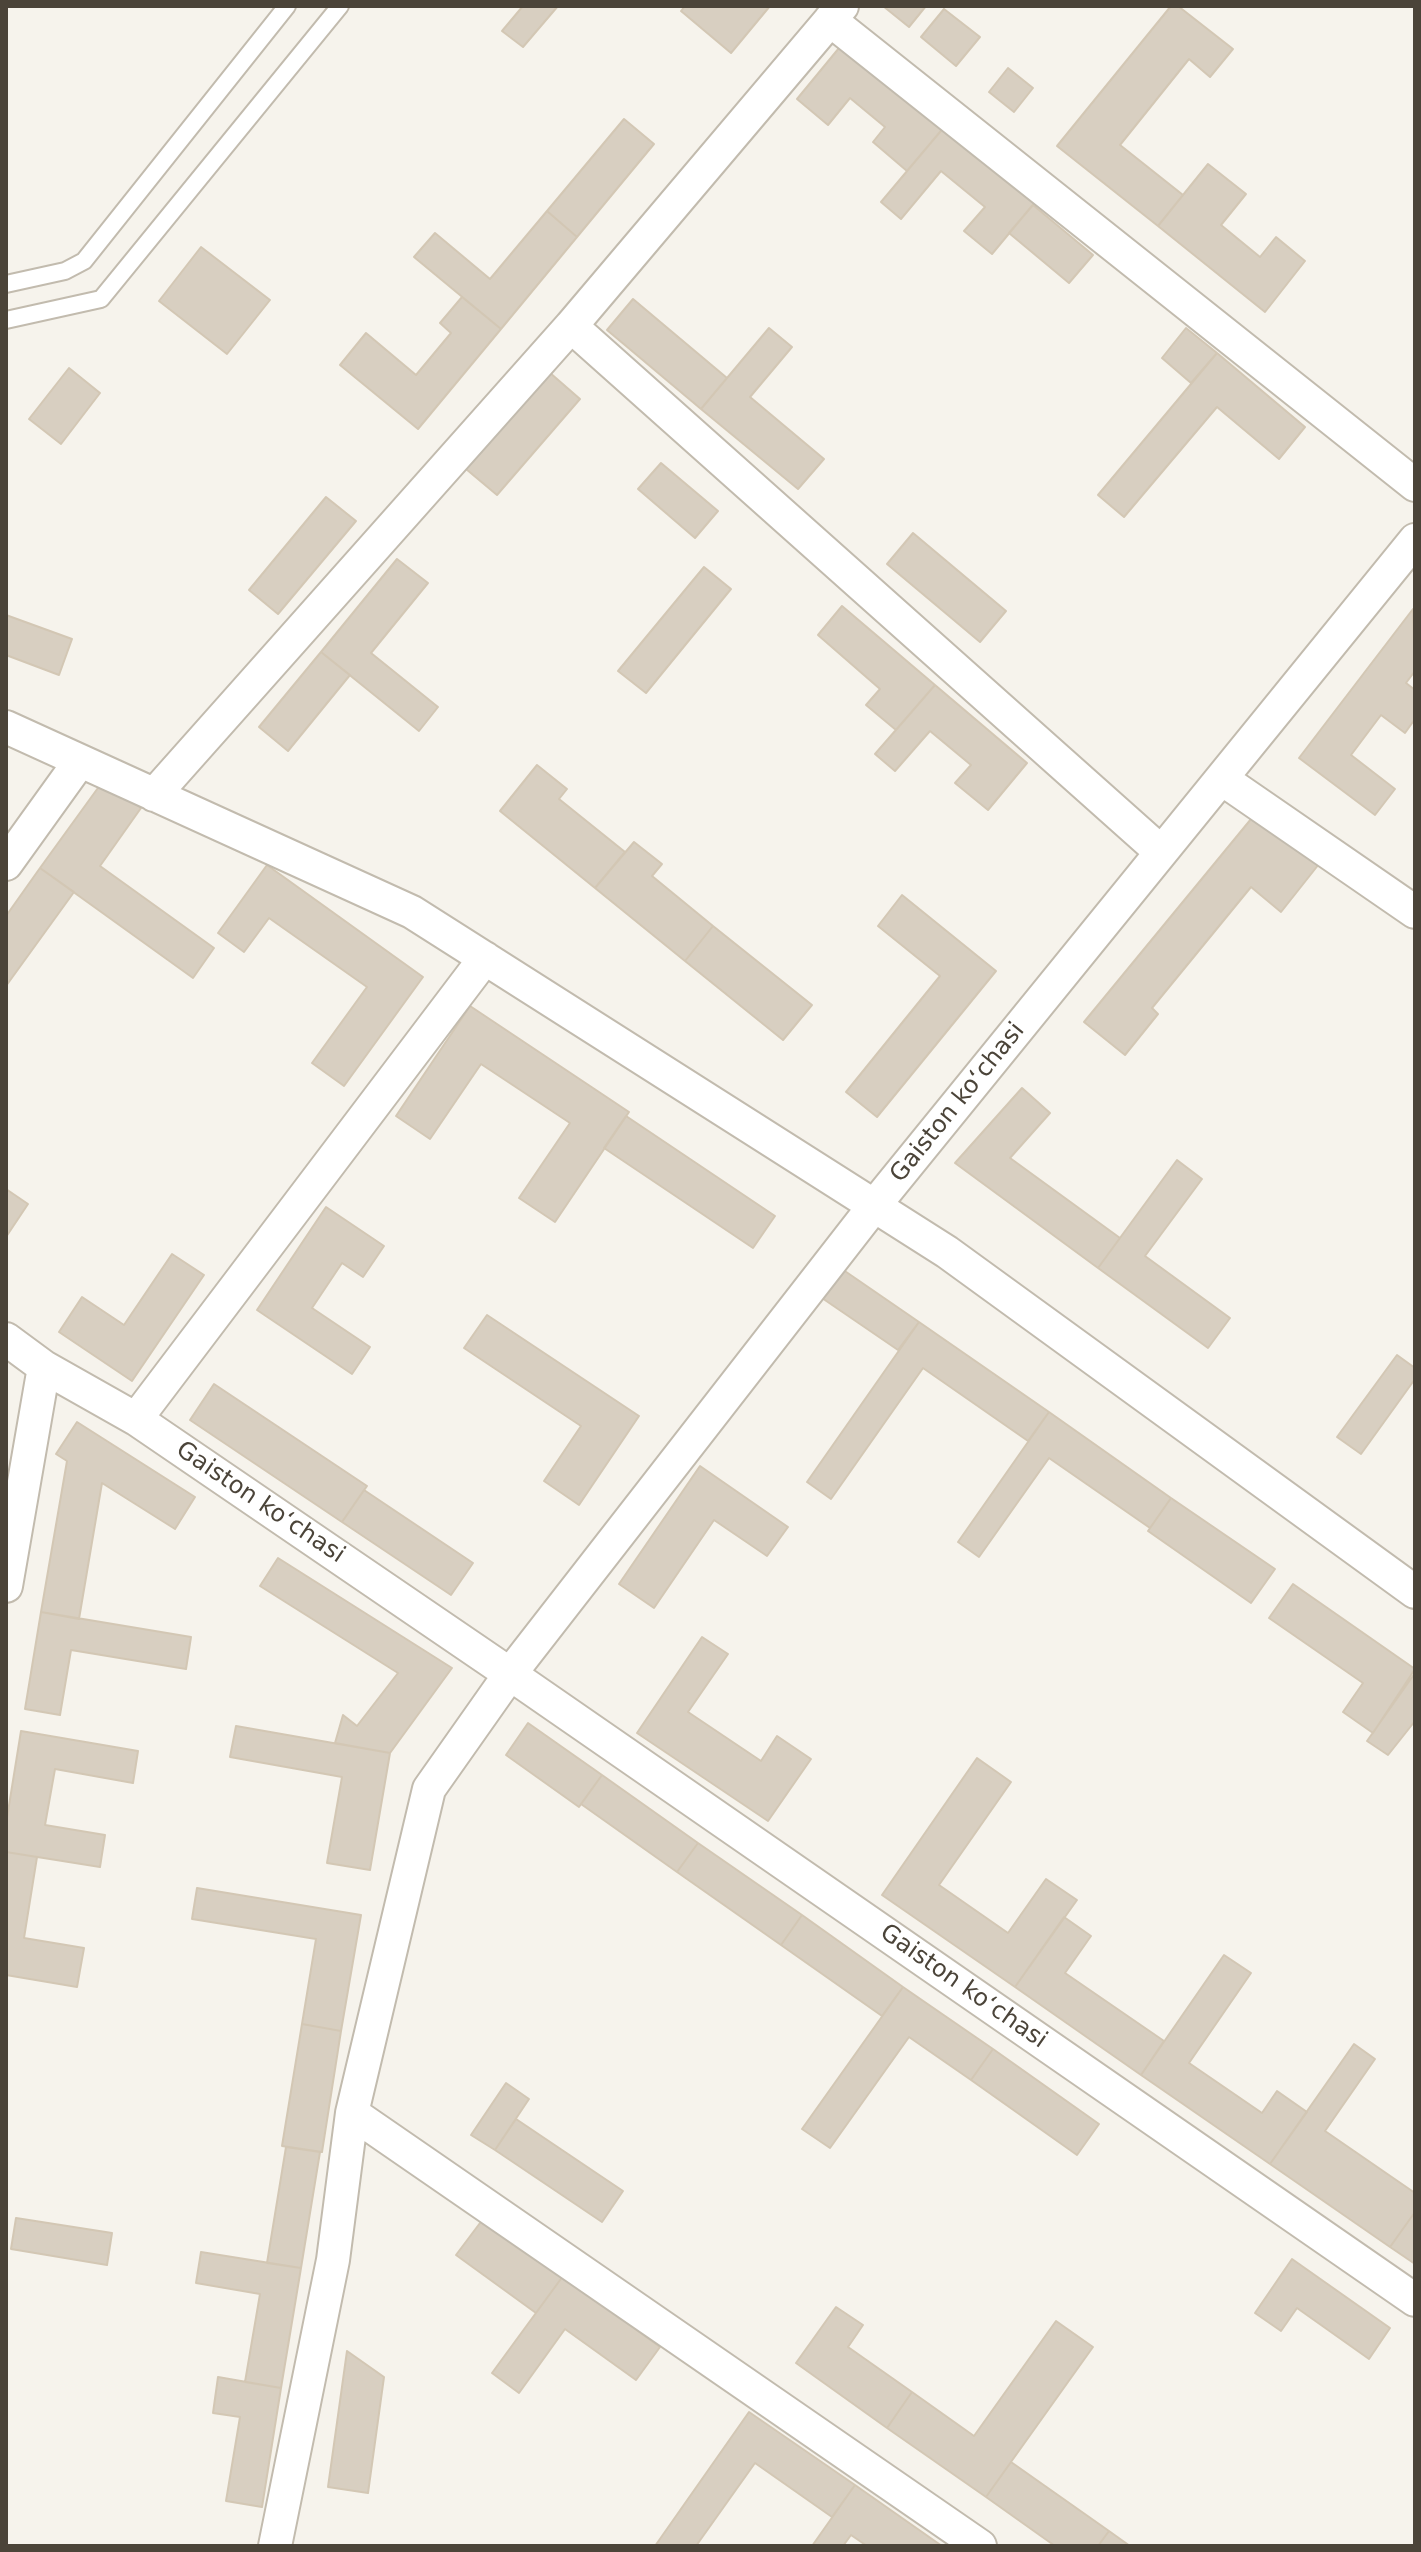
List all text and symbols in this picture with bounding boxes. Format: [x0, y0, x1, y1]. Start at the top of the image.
street label: Gaiston koʻchasi [885, 1017, 1031, 1189]
street label: Gaiston koʻchasi [170, 1436, 350, 1570]
street label: Gaiston koʻchasi [874, 1919, 1052, 2055]

